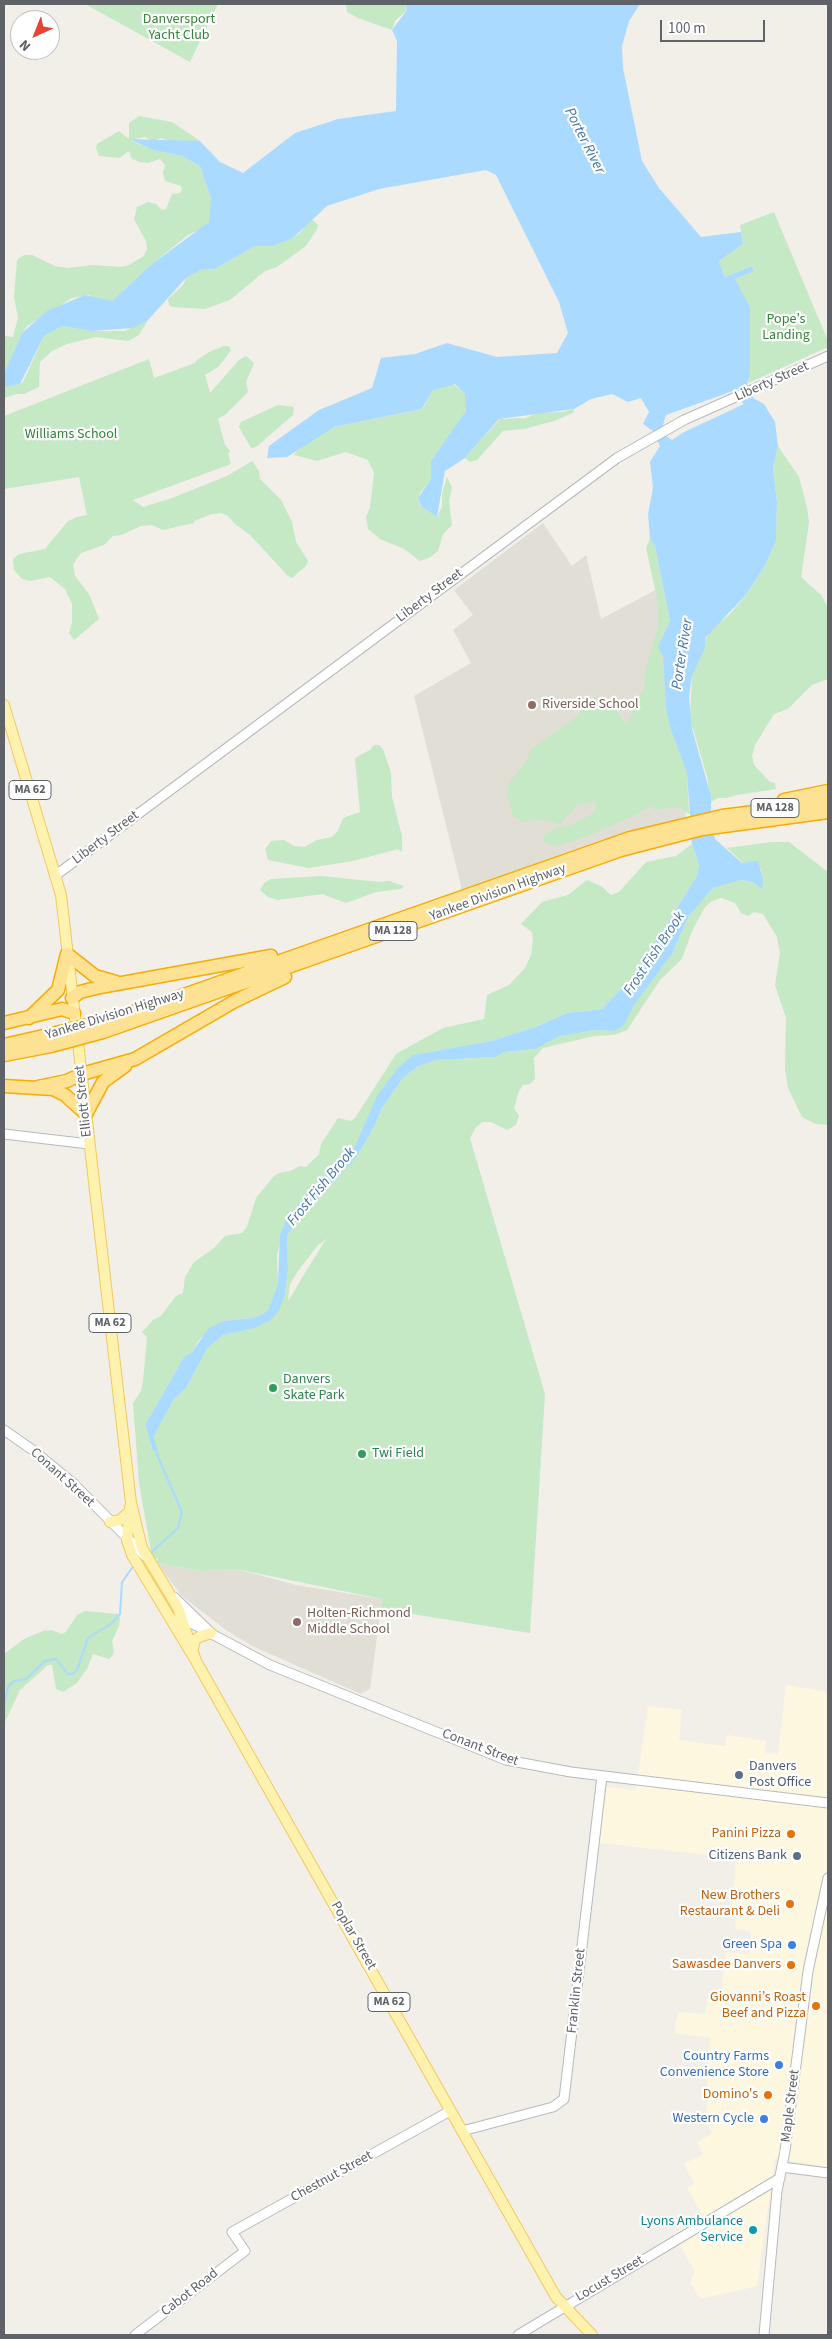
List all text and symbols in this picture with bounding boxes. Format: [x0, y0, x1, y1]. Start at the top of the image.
north arrow [10, 10, 60, 60]
scale bar [662, 10, 767, 42]
park label: Danversport Yacht Club [143, 12, 215, 44]
text: 100 m [668, 18, 706, 39]
text: N [15, 35, 36, 55]
water label: Porter River [560, 105, 608, 177]
park label: Pope's Landing [762, 312, 810, 344]
street label: Liberty Street [733, 358, 811, 406]
park label: Williams School [25, 427, 117, 443]
street label: Liberty Street [393, 566, 467, 626]
water label: Porter River [668, 617, 698, 691]
place label: Riverside School [542, 697, 639, 713]
marker: Riverside School [526, 699, 538, 711]
road number: MA 62 [9, 780, 51, 800]
road number: MA 128 [751, 798, 799, 818]
street label: Liberty Street [69, 808, 143, 868]
street label: Yankee Division Highway [427, 860, 569, 926]
water label: Frost Fish Brook [620, 909, 690, 999]
road number: MA 128 [369, 921, 417, 940]
street label: Yankee Division Highway [44, 986, 186, 1044]
street label: Elliott Street [72, 1064, 96, 1138]
water label: Frost Fish Brook [284, 1144, 360, 1230]
road number: MA 62 [89, 1314, 131, 1332]
place label: Danvers Skate Park [283, 1372, 345, 1404]
marker: Danvers Skate Park [267, 1382, 279, 1394]
street label: Conant Street [26, 1445, 98, 1511]
place label: Twi Field [372, 1446, 424, 1462]
marker: Twi Field [356, 1448, 368, 1460]
place label: Holten-Richmond Middle School [307, 1606, 411, 1638]
marker: Holten-Richmond Middle School [291, 1616, 303, 1628]
street label: Conant Street [439, 1726, 521, 1770]
place label: Danvers Post Office [749, 1759, 811, 1791]
marker: Danvers Post Office [733, 1769, 745, 1781]
place label: Panini Pizza [712, 1826, 781, 1842]
marker: Panini Pizza [785, 1828, 797, 1840]
place label: Citizens Bank [708, 1848, 787, 1864]
marker: Citizens Bank [791, 1850, 803, 1862]
place label: New Brothers Restaurant & Deli [680, 1888, 780, 1920]
marker: New Brothers Restaurant & Deli [784, 1898, 796, 1910]
street label: Poplar Street [327, 1899, 379, 1973]
place label: Green Spa [722, 1937, 782, 1953]
marker: Green Spa [786, 1939, 798, 1951]
street label: Franklin Street [564, 1948, 590, 2034]
place label: Sawasdee Danvers [672, 1957, 781, 1973]
marker: Sawasdee Danvers [785, 1959, 797, 1971]
place label: Giovanni’s Roast Beef and Pizza [710, 1990, 806, 2022]
road number: MA 62 [368, 1992, 410, 2011]
marker: Giovanni’s Roast Beef and Pizza [810, 2000, 822, 2012]
place label: Country Farms Convenience Store [660, 2049, 769, 2082]
marker: Country Farms Convenience Store [773, 2059, 785, 2071]
street label: Maple Street [778, 2069, 804, 2143]
place label: Domino's [703, 2087, 758, 2103]
marker: Domino's [762, 2089, 774, 2101]
place label: Western Cycle [672, 2111, 754, 2127]
marker: Western Cycle [758, 2113, 770, 2125]
street label: Chestnut Street [288, 2148, 376, 2206]
place label: Lyons Ambulance Service [640, 2214, 743, 2246]
marker: Lyons Ambulance Service [747, 2224, 759, 2236]
street label: Locust Street [573, 2252, 647, 2306]
street label: Cabot Road [158, 2266, 222, 2320]

